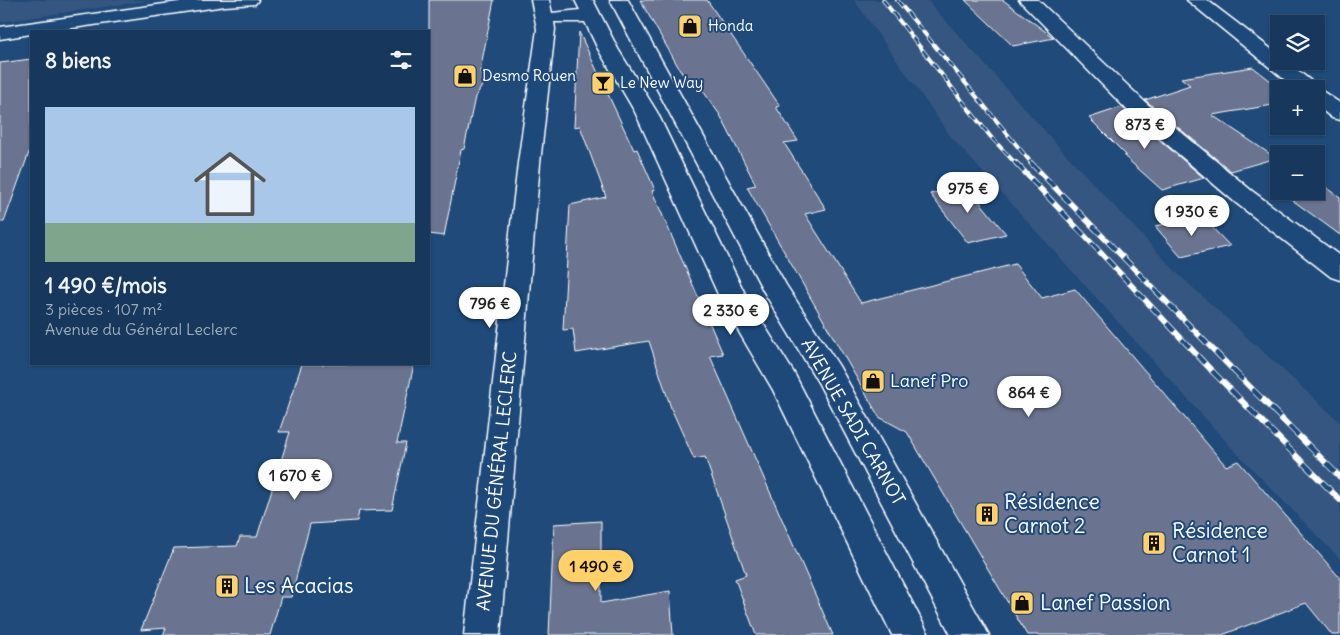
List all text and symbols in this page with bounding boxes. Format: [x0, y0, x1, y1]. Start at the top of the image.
shop icon: Honda [677, 13, 703, 39]
map controls [1270, 15, 1325, 200]
button: layers [1270, 15, 1325, 70]
place label: Honda [708, 16, 754, 35]
icon: filters [387, 46, 415, 74]
text: 8 biens [45, 47, 111, 74]
shop icon: Desmo Rouen [452, 63, 478, 89]
place label: Desmo Rouen [482, 66, 576, 85]
bar icon: Le New Way [590, 70, 616, 96]
place label: Le New Way [620, 73, 703, 92]
button: + [1270, 80, 1325, 135]
pin: 873 € [1110, 108, 1180, 150]
text: 873 € [1125, 114, 1165, 134]
icon: home [185, 139, 275, 229]
button: − [1270, 145, 1325, 200]
pin: 975 € [933, 172, 1003, 214]
text: 975 € [948, 178, 988, 198]
pin: 1 930 € [1146, 194, 1238, 237]
text: 1 930 € [1165, 201, 1219, 221]
text: 1 490 €/mois [45, 272, 167, 299]
pin: 796 € [455, 286, 525, 329]
text: 796 € [470, 293, 510, 313]
pin: 2 330 € [685, 294, 777, 336]
text: 3 pièces · 107 m² [45, 299, 162, 319]
text: 2 330 € [703, 300, 759, 320]
text: Avenue du Général Leclerc [45, 319, 238, 339]
street label: AVENUE SADI CARNOT [796, 334, 911, 509]
street label: AVENUE DU GÉNÉRAL LECLERC [471, 350, 522, 612]
shop icon: Lanef Pro [860, 368, 886, 394]
place label: Lanef Pro [890, 369, 968, 392]
pin: 864 € [994, 376, 1064, 418]
text: 864 € [1008, 382, 1050, 402]
pin: 1 670 € [249, 458, 341, 501]
text: 1 670 € [269, 465, 321, 485]
place label: Résidence Carnot 2 [1004, 488, 1100, 539]
building icon: Résidence Carnot 2 [974, 501, 1000, 527]
place label: Résidence Carnot 1 [1172, 517, 1268, 568]
building icon: Résidence Carnot 1 [1141, 530, 1167, 556]
pin: 1 490 € [550, 550, 642, 592]
text: 1 490 € [569, 556, 623, 576]
place label: Les Acacias [244, 572, 353, 599]
building icon: Les Acacias [214, 573, 240, 599]
place label: Lanef Passion [1040, 589, 1171, 616]
shop icon: Lanef Passion [1009, 590, 1035, 616]

